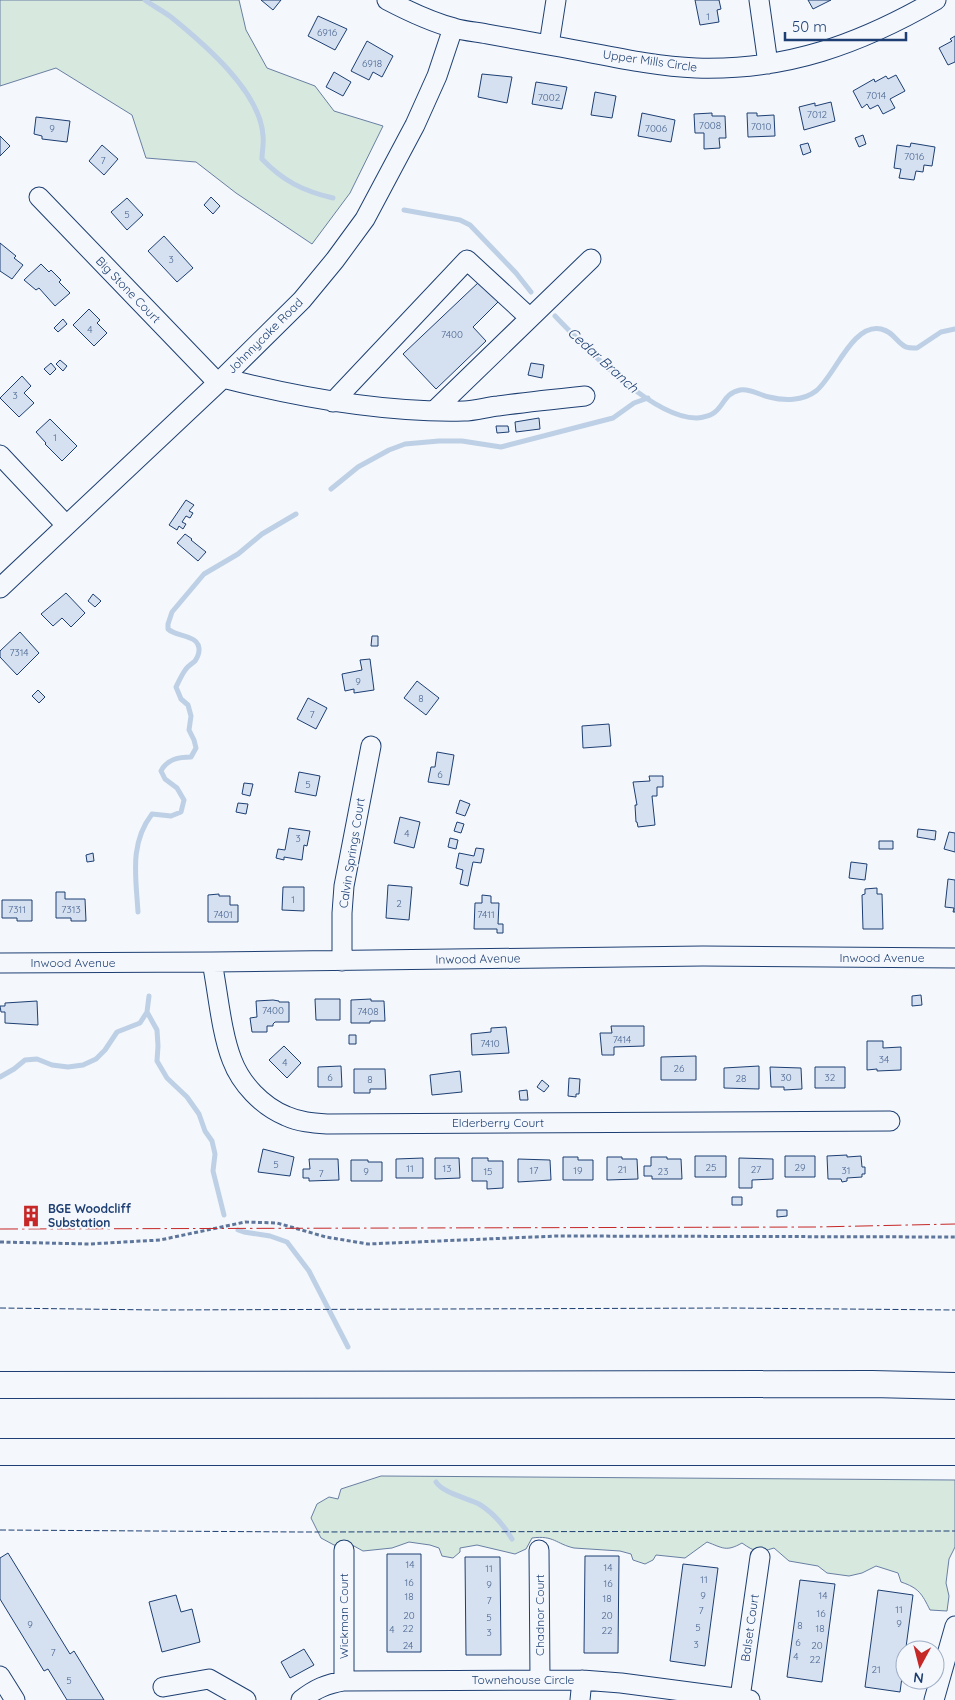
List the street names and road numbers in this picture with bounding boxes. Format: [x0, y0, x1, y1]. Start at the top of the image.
street label: Upper Mills Circle [602, 46, 698, 75]
street label: Big Stone Court [93, 253, 164, 326]
street label: Johnnycake Road [224, 295, 306, 377]
street label: Calvin Springs Court [335, 797, 368, 909]
street label: Inwood Avenue [435, 950, 521, 967]
street label: Inwood Avenue [839, 950, 925, 965]
street label: Inwood Avenue [30, 955, 116, 970]
street label: Elderberry Court [452, 1115, 544, 1130]
street label: Wickman Court [336, 1573, 351, 1659]
street label: Chadnor Court [532, 1574, 547, 1656]
street label: Balset Court [737, 1593, 762, 1663]
street label: Townehouse Circle [472, 1672, 575, 1687]

